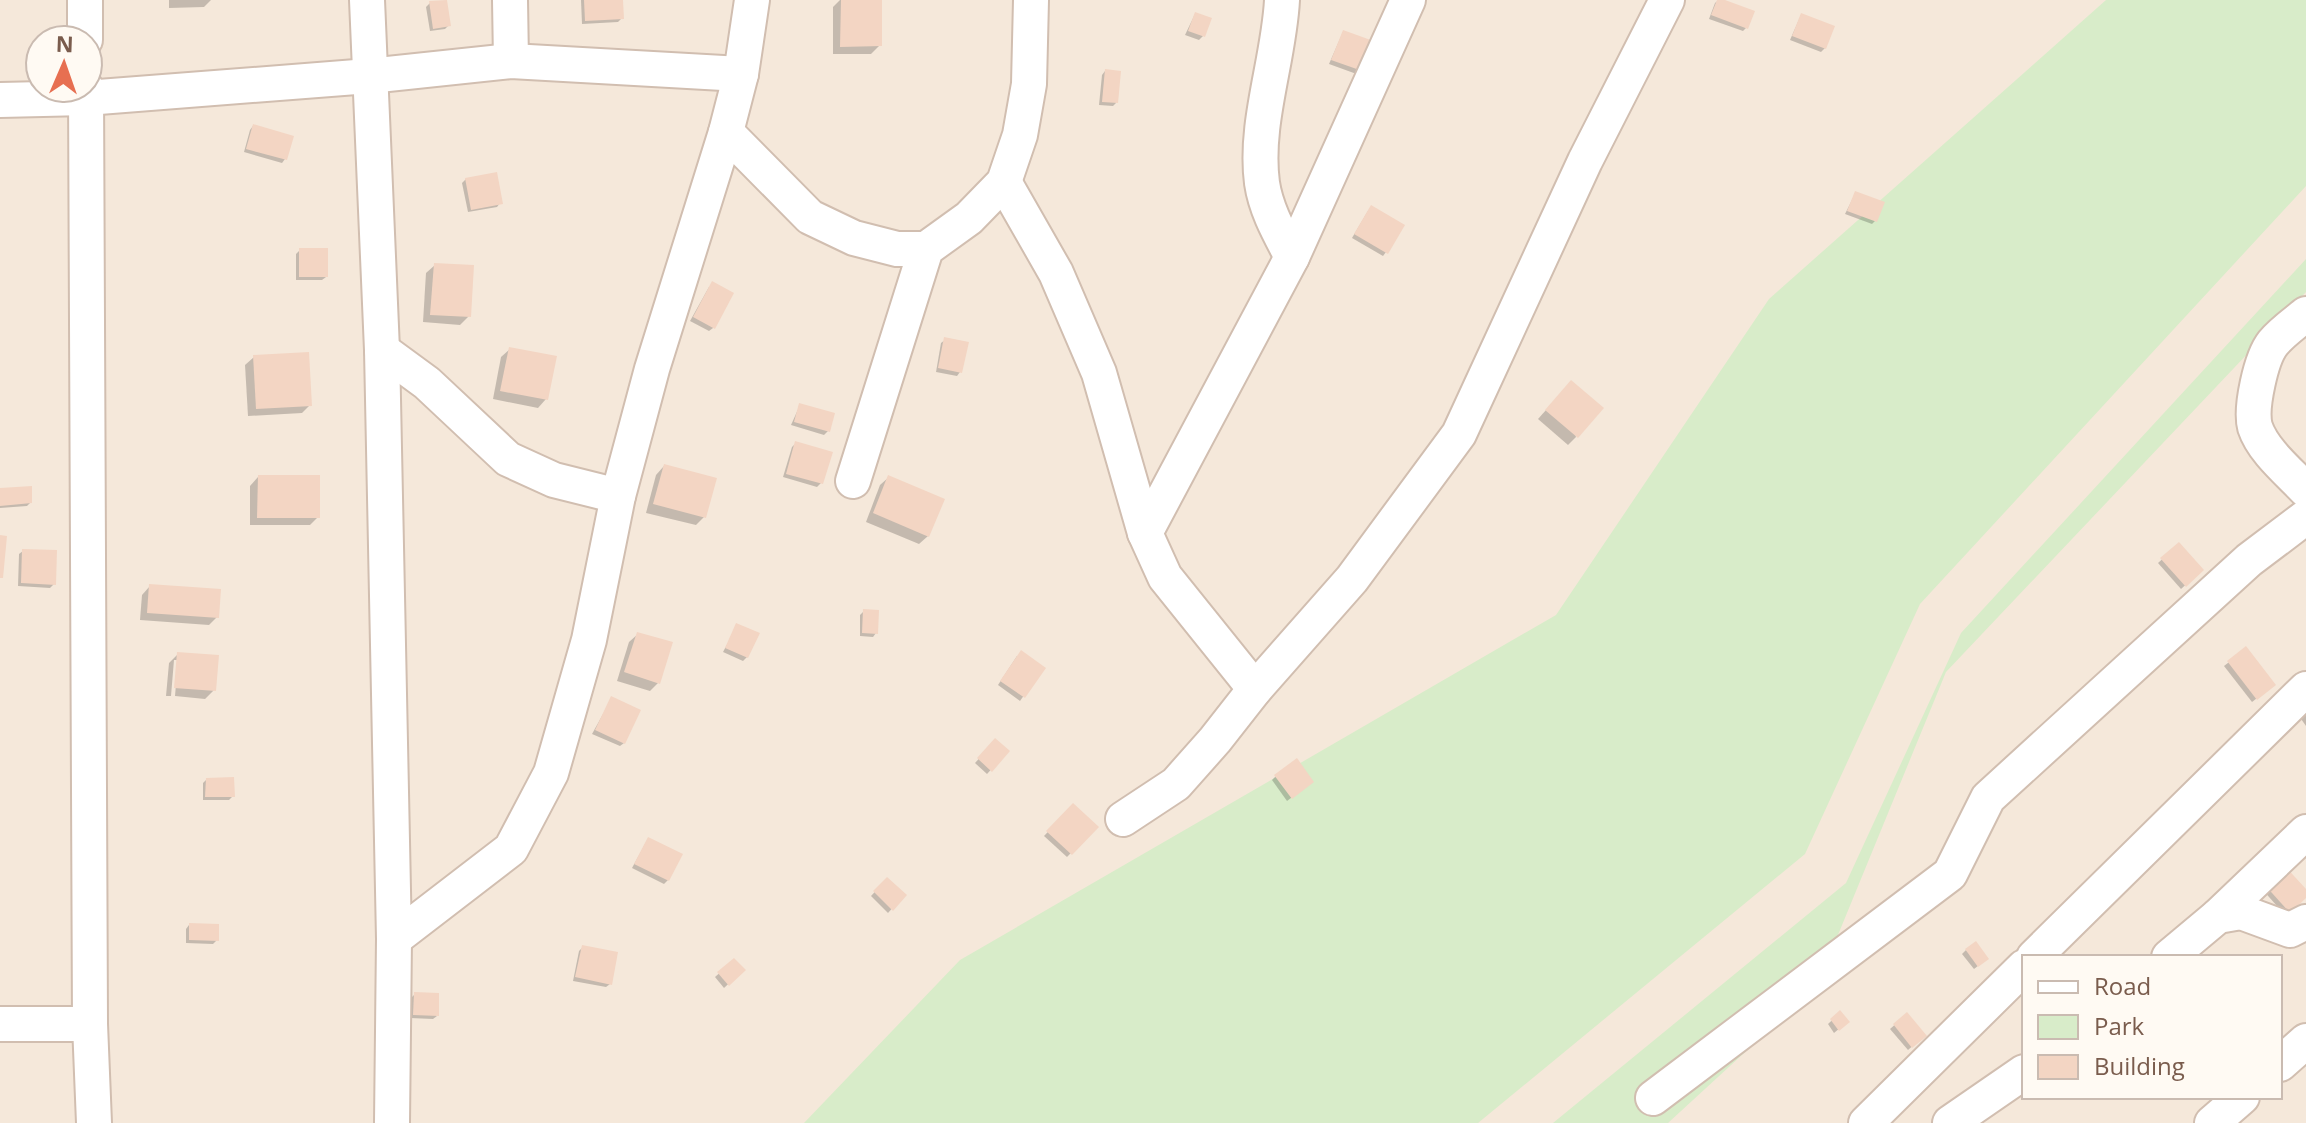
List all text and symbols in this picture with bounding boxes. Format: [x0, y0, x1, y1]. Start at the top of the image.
north arrow [24, 24, 104, 104]
text: N [55, 28, 74, 58]
legend [2022, 955, 2282, 1099]
text: Road [2094, 969, 2151, 1002]
text: Park [2094, 1009, 2145, 1042]
text: Building [2094, 1049, 2185, 1082]

